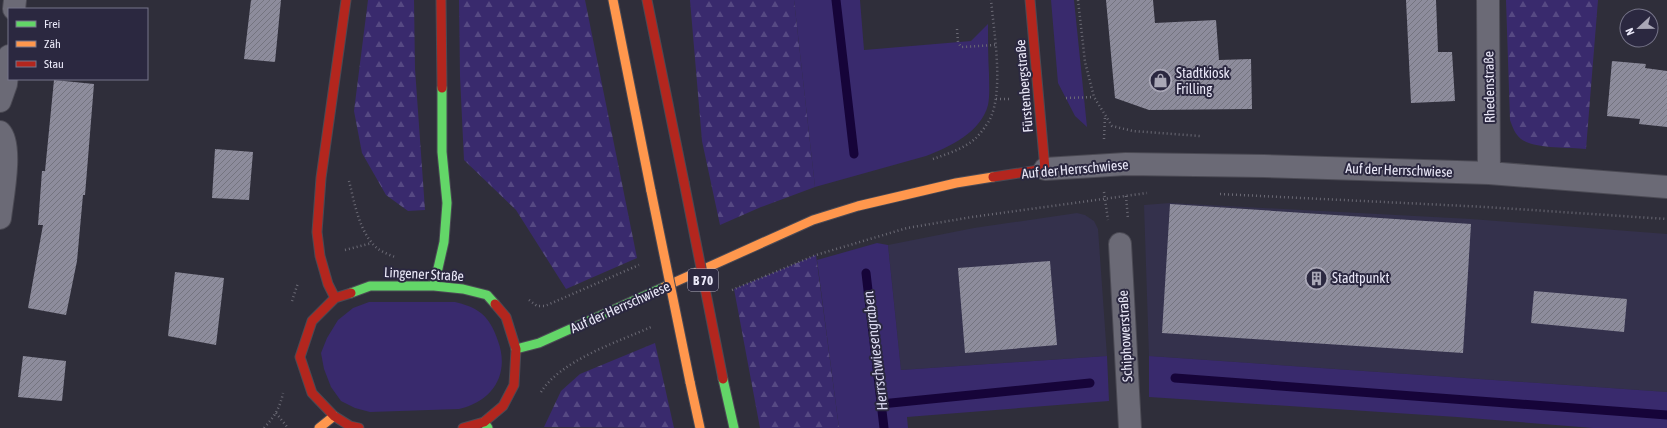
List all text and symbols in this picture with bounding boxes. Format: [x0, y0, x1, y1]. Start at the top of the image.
legend [8, 8, 148, 80]
north arrow [1619, 8, 1659, 48]
text: Frei [44, 17, 60, 31]
text: N [1623, 26, 1637, 37]
text: Zäh [44, 37, 61, 51]
street label: Fürstenbergstraße [1012, 39, 1036, 133]
street label: Rhedenstraße [1480, 51, 1498, 123]
text: Stau [44, 57, 64, 71]
place label: Stadtkiosk Frilling [1176, 65, 1230, 97]
shop icon: Stadtkiosk Frilling [1148, 68, 1174, 94]
street label: Auf der Herrschwiese [1021, 156, 1129, 182]
street label: Auf der Herrschwiese [1345, 160, 1453, 180]
street label: Lingener Straße [384, 264, 464, 284]
building icon: Stadtpunkt [1304, 265, 1330, 291]
road number: B 70 [688, 269, 718, 291]
place label: Stadtpunkt [1332, 270, 1389, 286]
street label: Auf der Herrschwiese [568, 278, 672, 336]
water label: Herrschwiesengraben [859, 290, 891, 412]
street label: Schiphowerstraße [1115, 290, 1135, 382]

